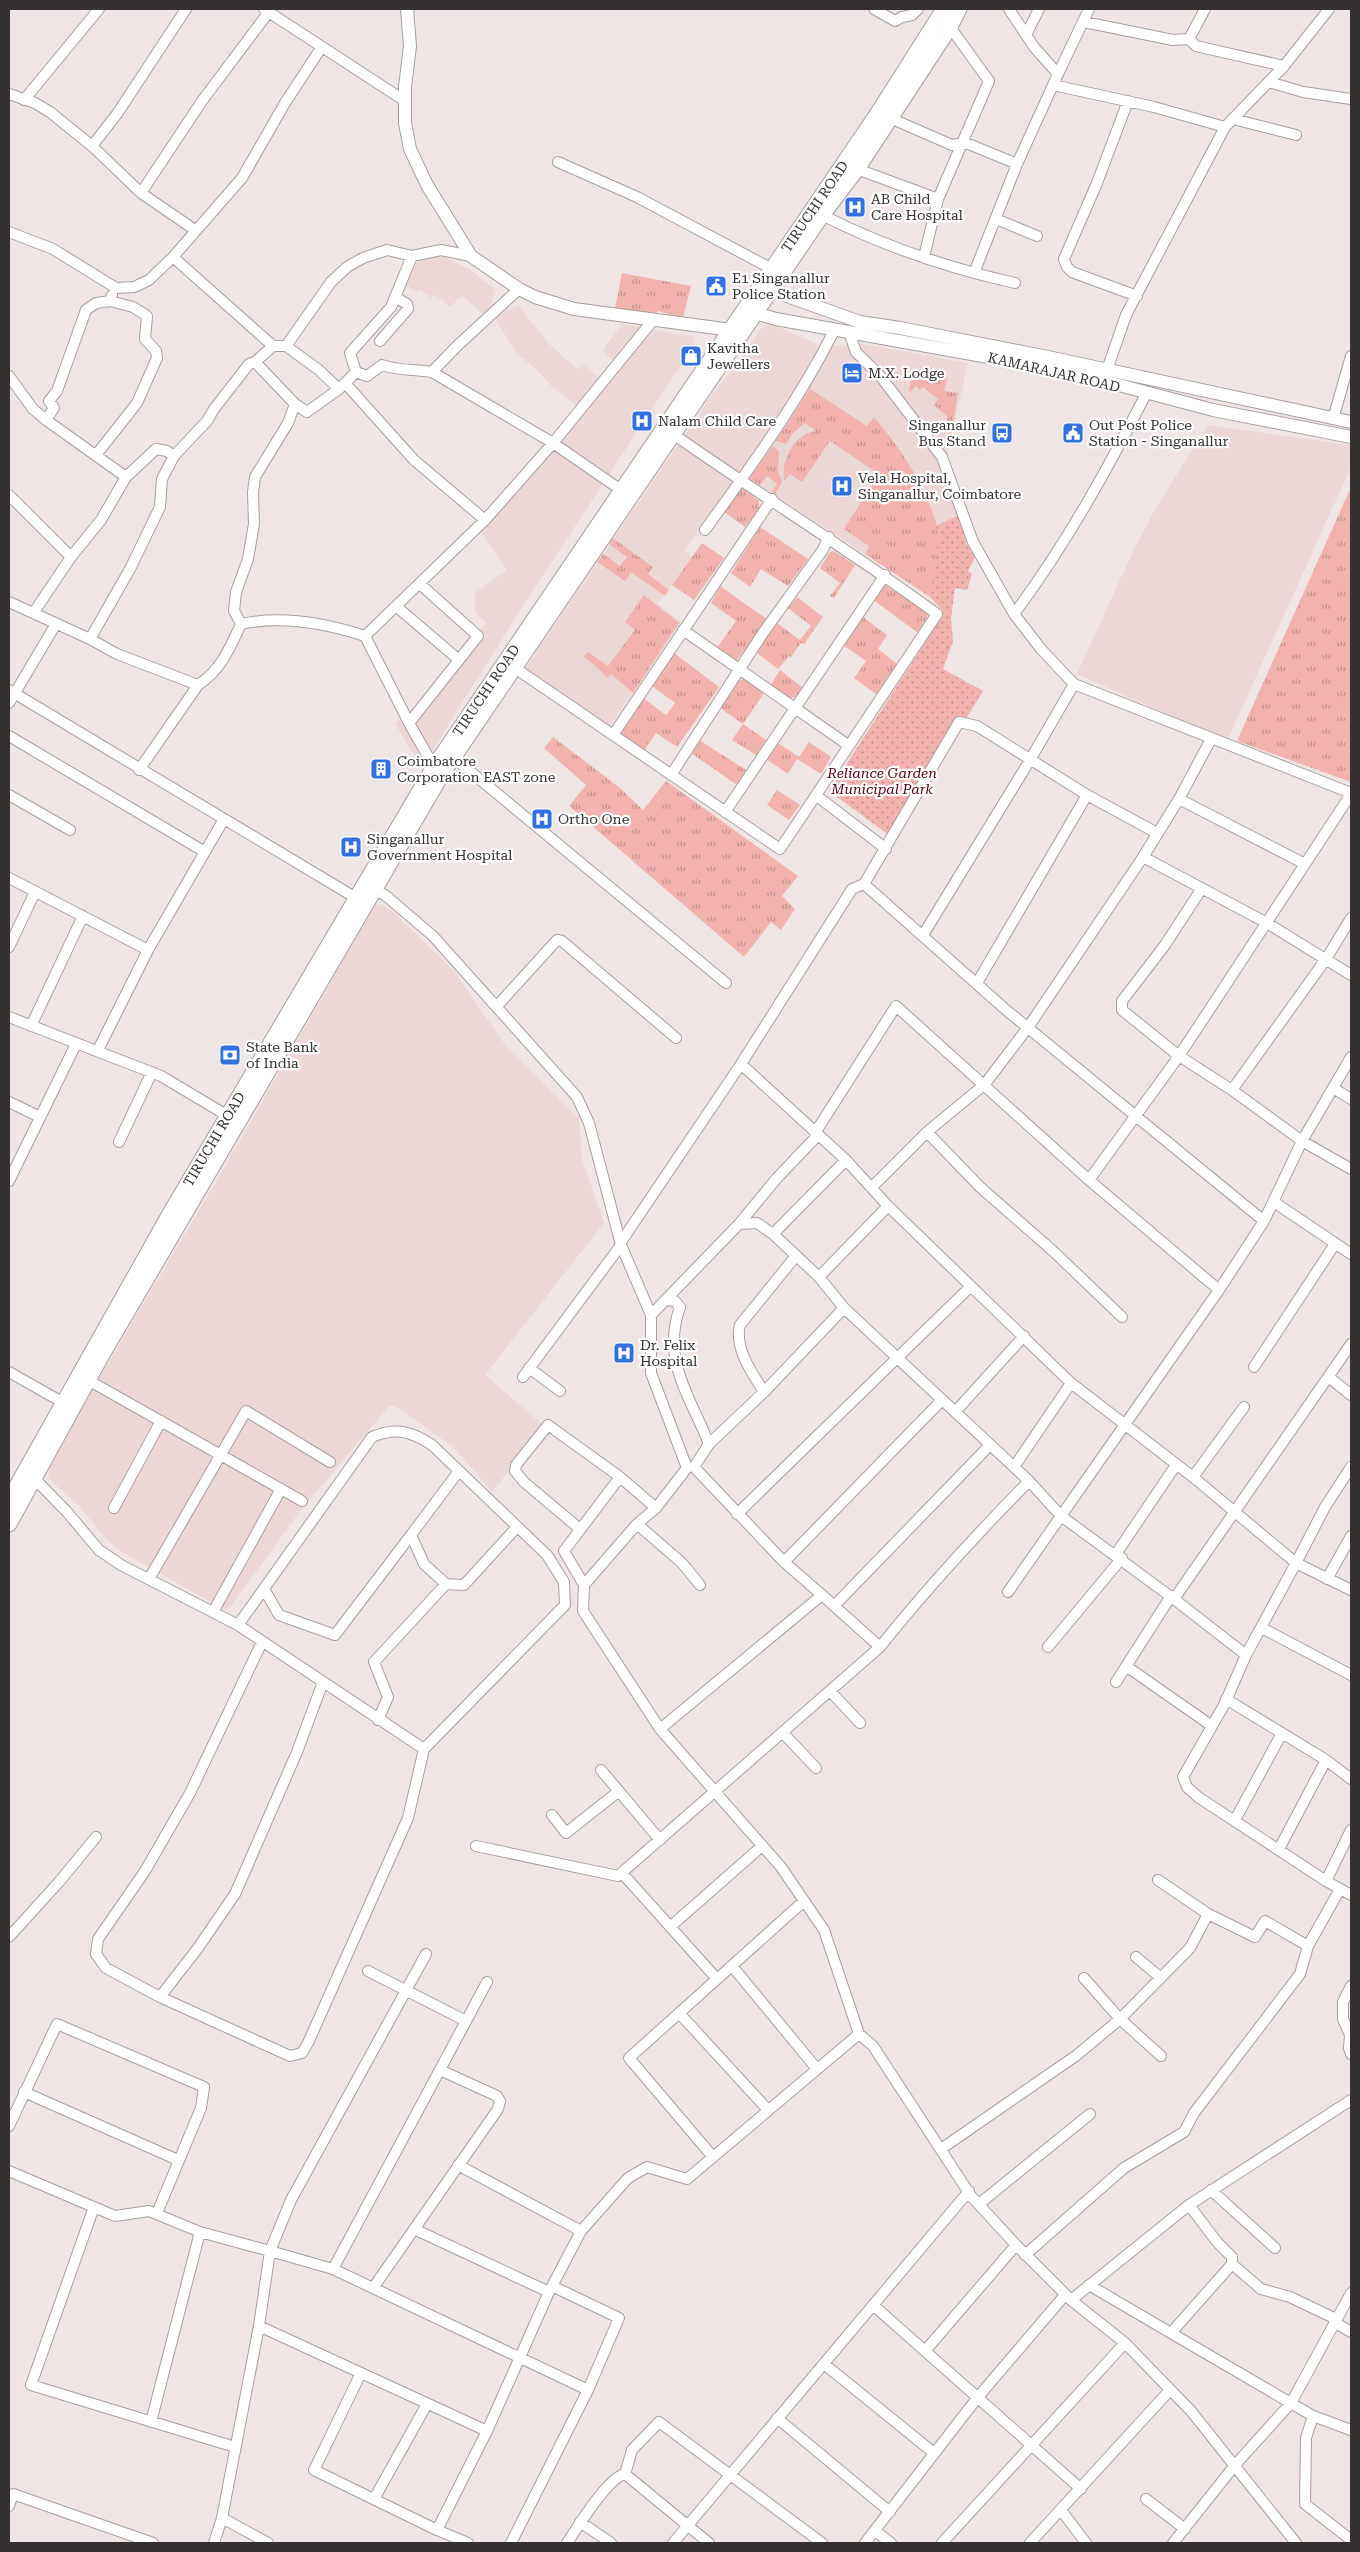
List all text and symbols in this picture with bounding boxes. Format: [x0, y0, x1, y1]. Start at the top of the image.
street label: TIRUCHI ROAD [778, 157, 851, 255]
place label: AB Child Care Hospital [871, 191, 964, 223]
hospital icon: AB Child Care Hospital [843, 195, 867, 219]
place label: E1 Singanallur Police Station [732, 270, 830, 302]
public building icon: E1 Singanallur Police Station [704, 274, 728, 298]
place label: Kavitha Jewellers [707, 340, 770, 372]
shop icon: Kavitha Jewellers [679, 344, 703, 368]
street label: KAMARAJAR ROAD [986, 349, 1122, 395]
hotel icon: M.X. Lodge [840, 361, 864, 385]
place label: M.X. Lodge [868, 365, 945, 381]
hospital icon: Nalam Child Care [630, 409, 654, 433]
place label: Nalam Child Care [658, 413, 776, 429]
place label: Singanallur Bus Stand [909, 417, 986, 449]
place label: Out Post Police Station - Singanallur [1089, 417, 1228, 449]
bus stop icon: Singanallur Bus Stand [990, 421, 1014, 445]
public building icon: Out Post Police Station - Singanallur [1061, 421, 1085, 445]
place label: Vela Hospital, Singanallur, Coimbatore [858, 470, 1022, 502]
hospital icon: Vela Hospital, Singanallur, Coimbatore [830, 474, 854, 498]
street label: TIRUCHI ROAD [449, 641, 523, 739]
place label: Coimbatore Corporation EAST zone [397, 753, 556, 785]
building icon: Coimbatore Corporation EAST zone [369, 757, 393, 781]
park label: Reliance Garden Municipal Park [826, 765, 937, 797]
hospital icon: Ortho One [530, 807, 554, 831]
place label: Ortho One [558, 811, 630, 827]
place label: Singanallur Government Hospital [367, 831, 513, 863]
hospital icon: Singanallur Government Hospital [339, 835, 363, 859]
place label: State Bank of India [246, 1039, 318, 1071]
bank icon: State Bank of India [218, 1043, 242, 1067]
street label: TIRUCHI ROAD [180, 1089, 248, 1189]
place label: Dr. Felix Hospital [640, 1337, 698, 1369]
hospital icon: Dr. Felix Hospital [612, 1341, 636, 1365]

